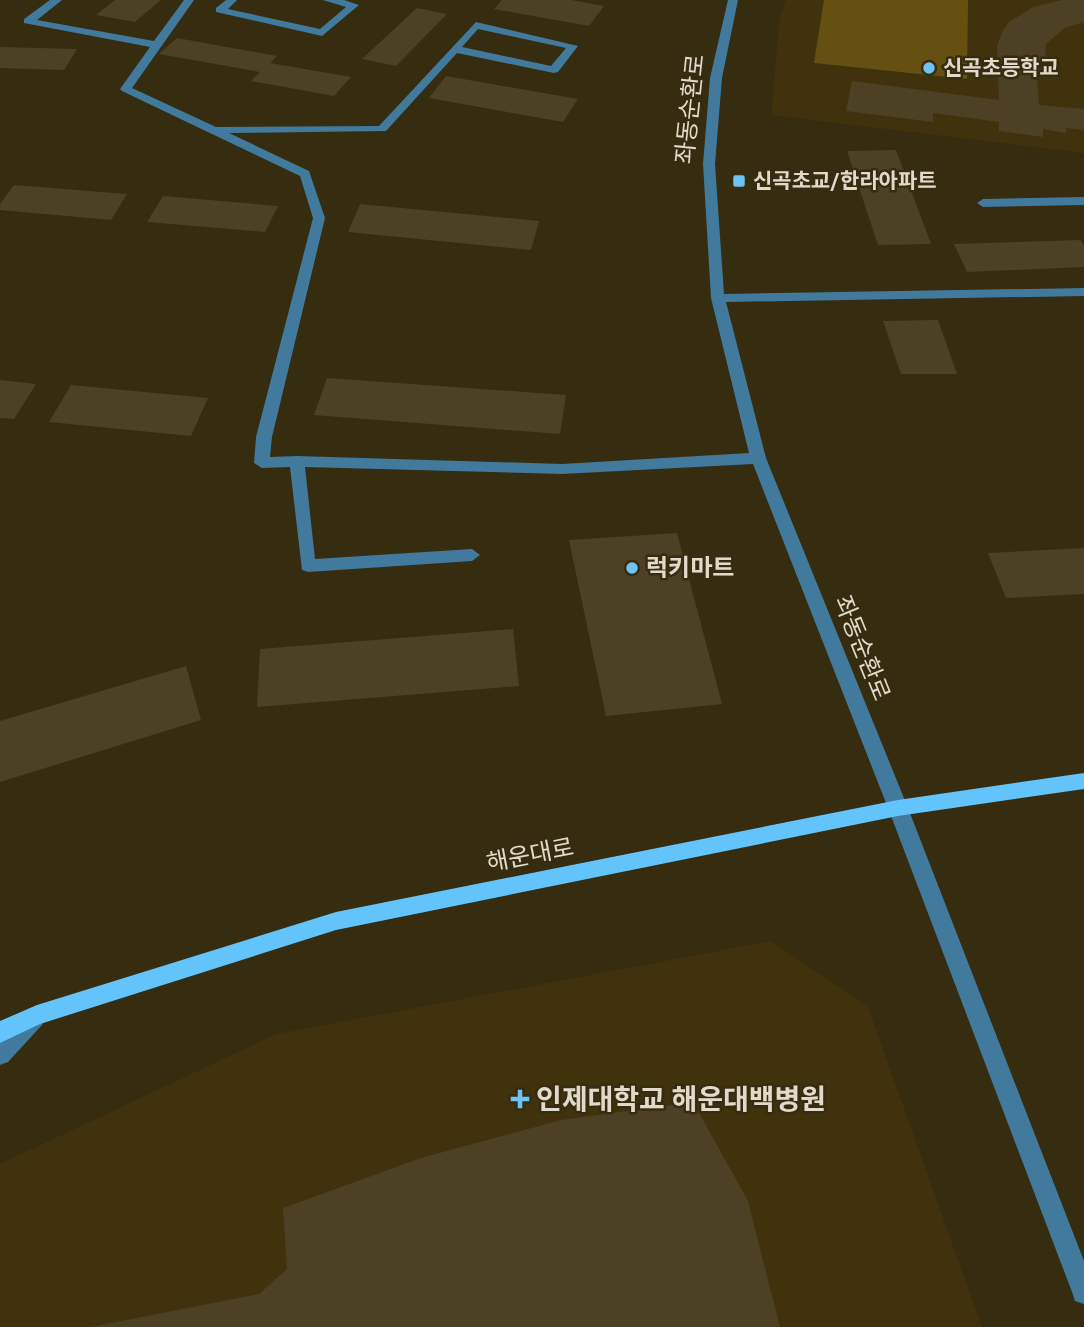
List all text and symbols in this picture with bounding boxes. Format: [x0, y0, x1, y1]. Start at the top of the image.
street label: 좌동순환로 [667, 52, 711, 165]
place label: 신곡초등학교 [943, 53, 1059, 81]
marker: 신곡초등학교 [921, 60, 937, 76]
place label: 신곡초교/한라아파트 [753, 166, 937, 194]
marker: 신곡초교/한라아파트 [731, 173, 747, 189]
place label: 럭키마트 [646, 551, 734, 583]
marker: 럭키마트 [624, 560, 640, 576]
street label: 좌동순환로 [827, 590, 898, 705]
street label: 해운대로 [483, 830, 576, 878]
place label: 인제대학교 해운대백병원 [536, 1080, 826, 1117]
marker: 인제대학교 해운대백병원 [510, 1089, 530, 1109]

